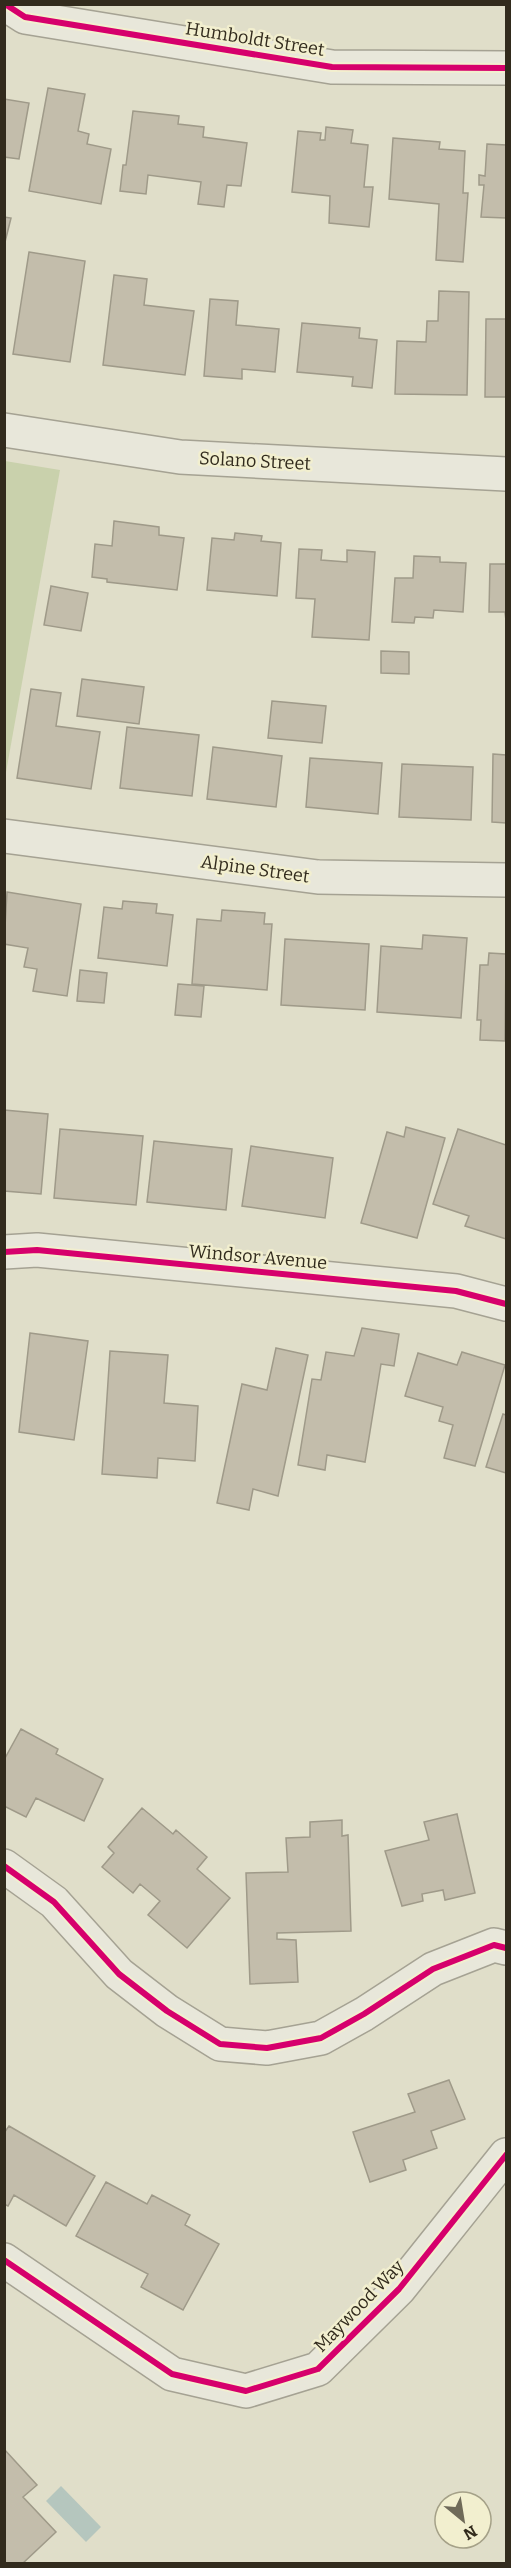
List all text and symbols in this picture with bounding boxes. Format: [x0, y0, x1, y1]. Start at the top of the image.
street label: Humboldt Street [184, 17, 326, 61]
street label: Solano Street [199, 447, 312, 475]
street label: Alpine Street [199, 850, 311, 888]
street label: Windsor Avenue [188, 1240, 328, 1274]
street label: Maywood Way [310, 2255, 409, 2357]
north arrow [433, 2490, 493, 2550]
text: N [460, 2521, 480, 2544]

